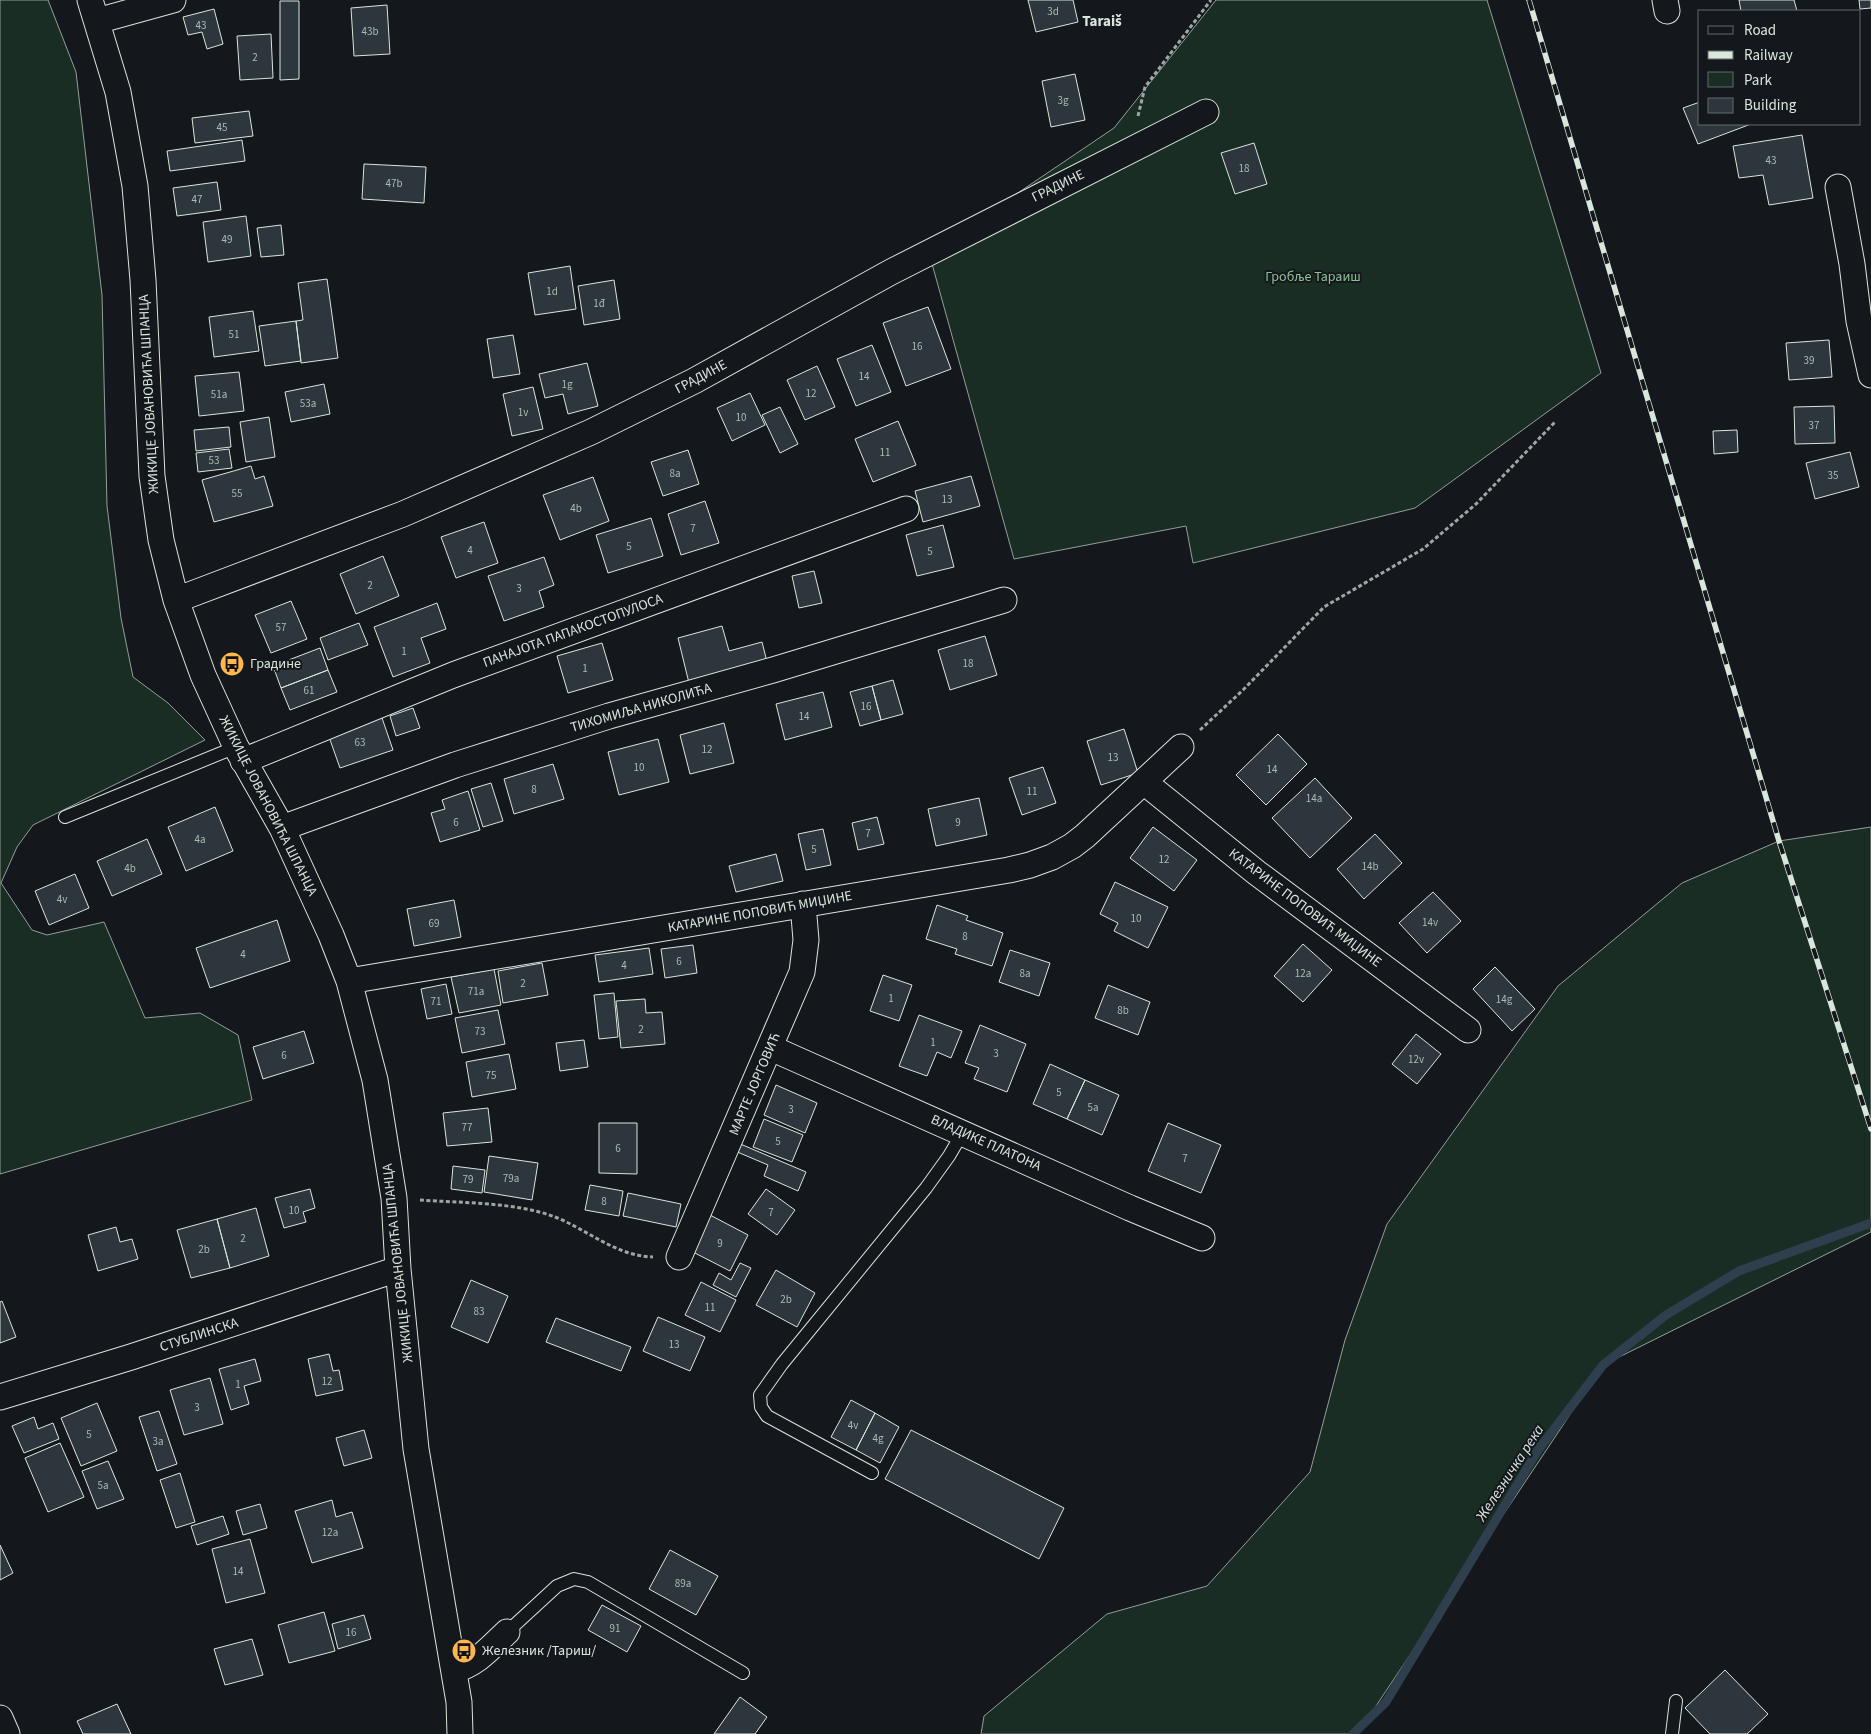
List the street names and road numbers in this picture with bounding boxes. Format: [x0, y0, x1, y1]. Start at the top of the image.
street label: ГРАДИНЕ [1028, 165, 1088, 207]
street label: ЖИКИЦЕ ЈОВАНОВИЋА ШПАНЦА [134, 293, 164, 494]
street label: ГРАДИНЕ [671, 355, 731, 399]
street label: ПАНАЈОТА ПАПАКОСТОПУЛОСА [480, 589, 666, 673]
street label: ТИХОМИЉА НИКОЛИЋА [568, 678, 714, 738]
street label: ЖИКИЦЕ ЈОВАНОВИЋА ШПАНЦА [214, 712, 322, 900]
street label: КАТАРИНЕ ПОПОВИЋ МИЏИНЕ [1224, 844, 1386, 972]
street label: КАТАРИНЕ ПОПОВИЋ МИЏИНЕ [666, 886, 854, 938]
street label: МАРТЕ ЈОРГОВИЋ [724, 1029, 786, 1139]
street label: ВЛАДИКЕ ПЛАТОНА [928, 1110, 1045, 1176]
street label: ЖИКИЦЕ ЈОВАНОВИЋА ШПАНЦА [378, 1162, 418, 1363]
street label: СТУБЛИНСКА [157, 1313, 241, 1357]

